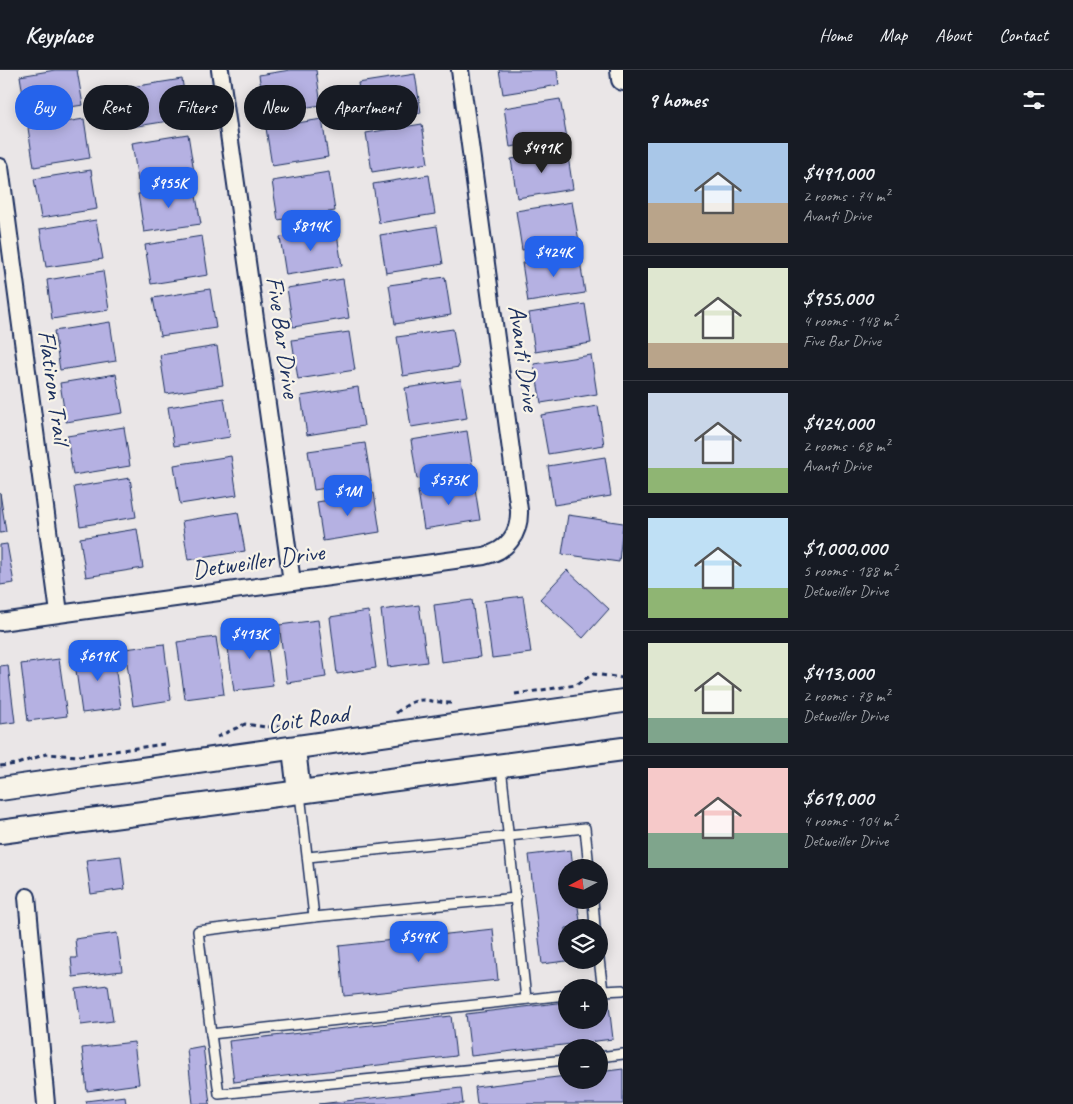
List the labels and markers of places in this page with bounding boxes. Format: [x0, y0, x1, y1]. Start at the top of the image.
pin: $491K [507, 132, 577, 174]
pin: $955K [134, 166, 204, 209]
pin: $814K [276, 210, 346, 252]
pin: $424K [519, 236, 589, 278]
pin: $575K [414, 464, 484, 506]
pin: $1M [324, 474, 372, 517]
pin: $413K [215, 618, 285, 660]
pin: $619K [63, 640, 133, 682]
pin: $549K [384, 920, 454, 963]

